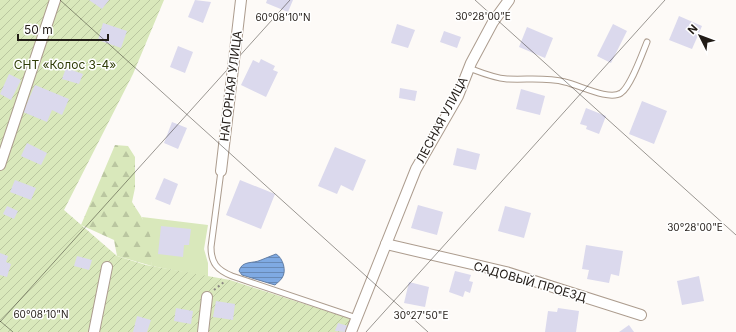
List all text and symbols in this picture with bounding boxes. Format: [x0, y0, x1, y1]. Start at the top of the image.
text: 30°28'00"E [455, 10, 511, 22]
text: 60°08'10"N [255, 11, 311, 23]
scale bar [18, 16, 108, 42]
north arrow [680, 16, 720, 56]
text: 50 m [24, 22, 53, 37]
text: N [685, 22, 701, 37]
street label: НАГОРНАЯ УЛИЦА [216, 30, 245, 142]
park label: СНТ «Колос 3-4» [14, 57, 116, 72]
street label: ЛЕСНАЯ УЛИЦА [412, 74, 471, 166]
text: 30°28'00"E [667, 221, 723, 233]
street label: САДОВЫЙ ПРОЕЗД [472, 258, 589, 305]
text: 60°08'10"N [13, 308, 69, 320]
text: 30°27'50"E [394, 309, 448, 321]

